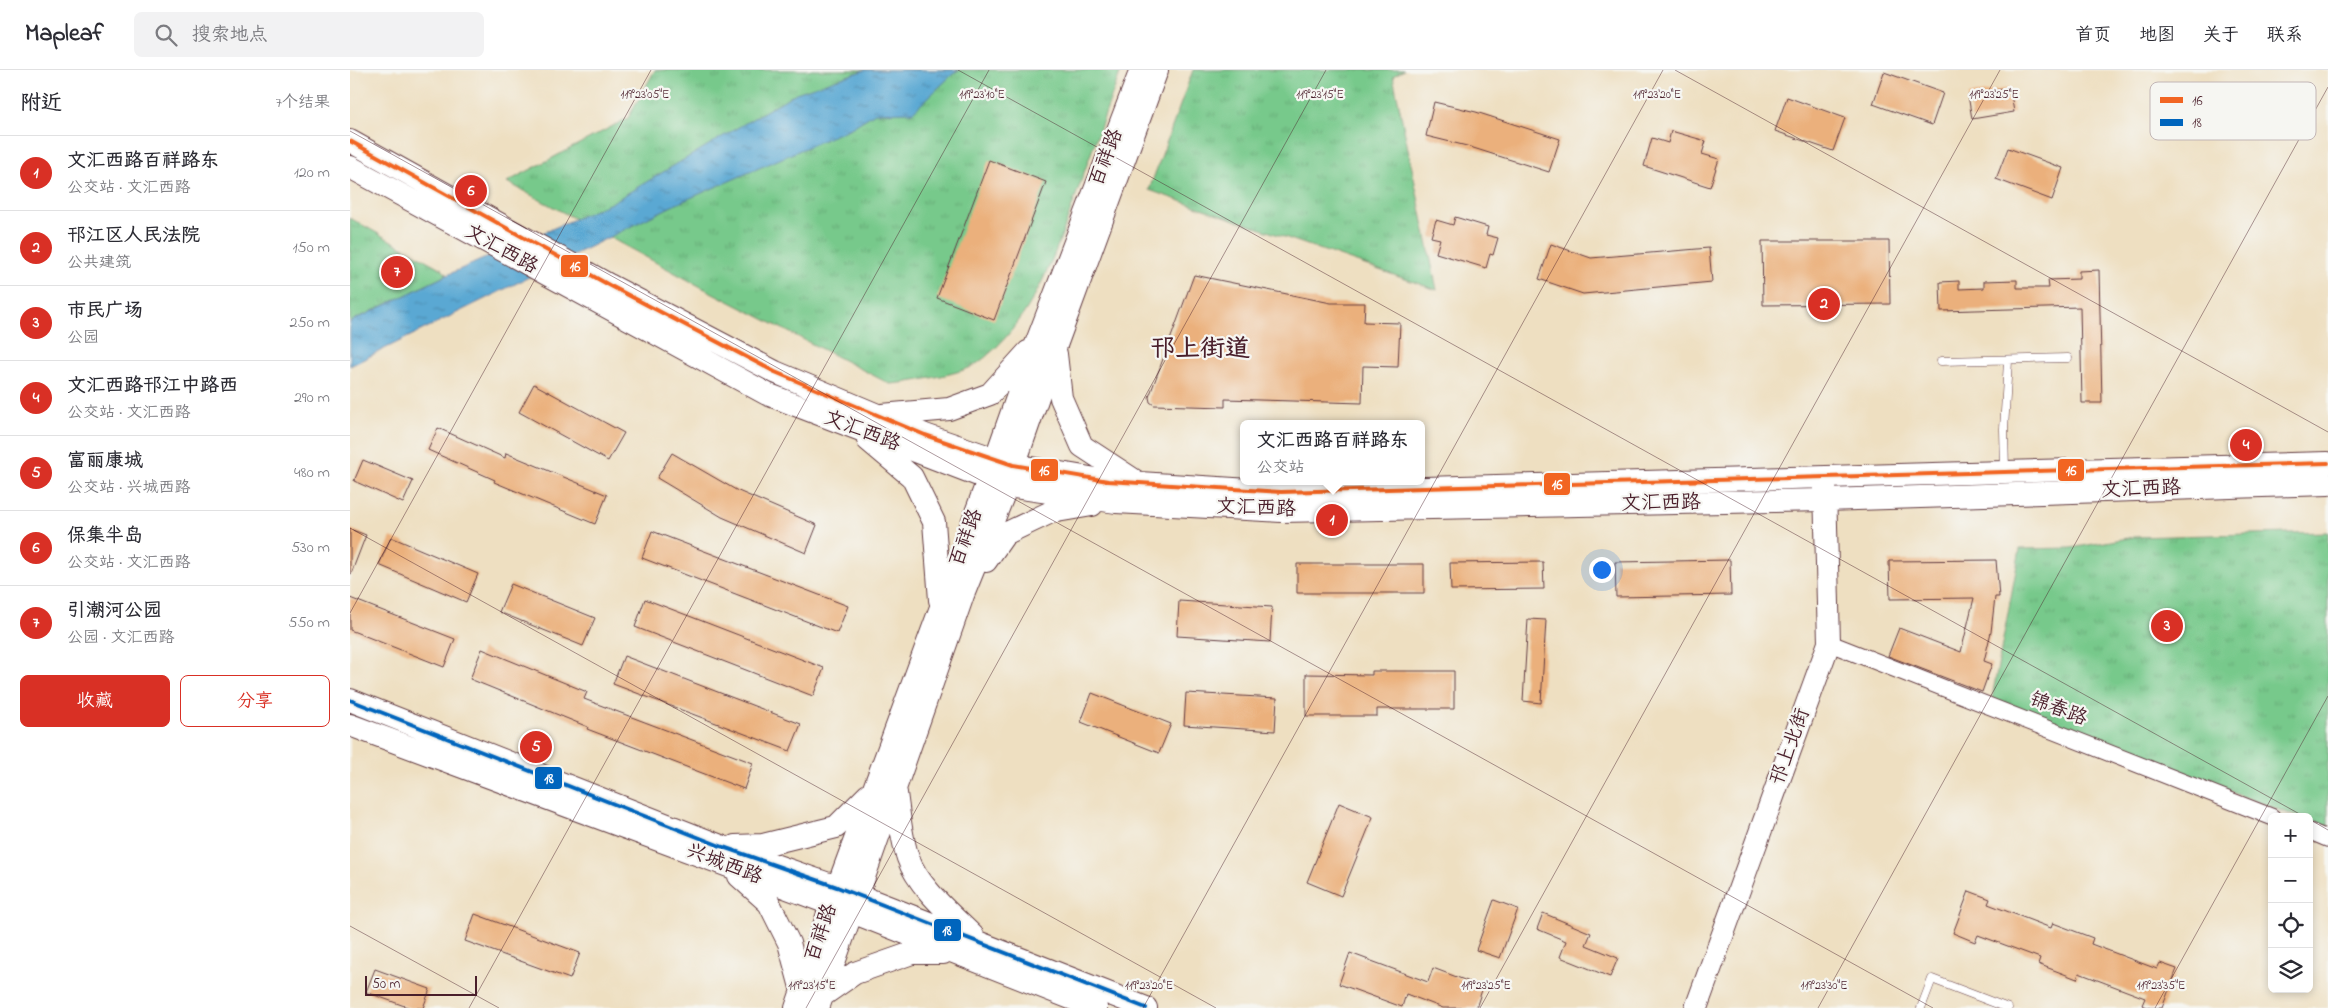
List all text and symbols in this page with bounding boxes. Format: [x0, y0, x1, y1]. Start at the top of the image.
search box [134, 12, 484, 57]
text: Mapleaf [25, 17, 104, 52]
icon: search [152, 21, 180, 49]
text: 搜索地点 [192, 22, 268, 49]
text: 首页 [2075, 23, 2111, 49]
text: 地图 [2139, 23, 2175, 49]
text: 关于 [2203, 23, 2239, 49]
text: 联系 [2267, 23, 2303, 49]
legend [2150, 82, 2316, 140]
text: 119°23'05"E [621, 86, 669, 104]
text: 119°23'10"E [959, 86, 1005, 104]
text: 119°23'15"E [1296, 86, 1344, 104]
text: 119°23'20"E [1633, 86, 1681, 104]
text: 119°23'25"E [1969, 86, 2019, 104]
text: 附近 [20, 89, 62, 119]
text: 7个结果 [275, 91, 330, 115]
text: 16 [2192, 91, 2203, 112]
text: 18 [2192, 113, 2202, 134]
street label: 百祥路 [1083, 124, 1132, 191]
text: 文汇西路百祥路东 [67, 148, 219, 175]
text: 1 [33, 161, 39, 185]
text: 120 m [294, 161, 330, 185]
pin: 6 [455, 172, 487, 210]
text: 公交站 · 文汇西路 [67, 176, 190, 200]
street label: 文汇西路 [459, 218, 544, 283]
text: 邗江区人民法院 [67, 223, 200, 250]
text: 2 [32, 236, 40, 260]
text: 150 m [292, 236, 330, 260]
text: 公共建筑 [67, 251, 131, 275]
pin: 7 [381, 253, 413, 291]
line badge: 16 [560, 254, 589, 278]
text: 16 [570, 257, 581, 278]
pin: 2 [1808, 285, 1840, 323]
text: 市民广场 [67, 298, 143, 325]
text: 3 [33, 311, 39, 335]
text: 250 m [290, 311, 330, 335]
text: 公园 [67, 326, 99, 350]
district label: 邗上街道 [1150, 332, 1250, 368]
text: 文汇西路邗江中路西 [67, 373, 238, 400]
text: 4 [33, 386, 39, 410]
text: 290 m [294, 386, 330, 410]
text: 公交站 · 文汇西路 [67, 401, 190, 425]
street label: 文汇西路 [819, 404, 905, 460]
popup [1240, 420, 1425, 485]
pin: 4 [2230, 426, 2262, 464]
text: 文汇西路百祥路东 [1256, 428, 1409, 455]
text: 富丽康城 [67, 448, 143, 475]
text: 公交站 [1256, 456, 1305, 480]
line badge: 16 [1030, 458, 1059, 482]
line badge: 16 [2057, 458, 2085, 482]
text: 5 [31, 461, 41, 485]
text: 480 m [294, 461, 330, 485]
text: 16 [1039, 461, 1050, 482]
text: 16 [2066, 461, 2077, 482]
line badge: 16 [1543, 472, 1571, 496]
street label: 文汇西路 [2101, 474, 2182, 506]
text: 16 [1552, 475, 1563, 496]
text: 公交站 · 兴城西路 [67, 476, 190, 500]
street label: 文汇西路 [1621, 489, 1702, 519]
street label: 文汇西路 [1216, 493, 1297, 525]
pin: 1 [1316, 501, 1348, 539]
street label: 百祥路 [943, 504, 991, 571]
text: 保集半岛 [67, 523, 143, 550]
text: 6 [32, 536, 40, 560]
text: 530 m [291, 536, 330, 560]
text: 公交站 · 文汇西路 [67, 551, 190, 575]
your location [1589, 557, 1615, 583]
text: 引潮河公园 [67, 598, 162, 625]
pin: 3 [2151, 607, 2183, 645]
text: 7 [33, 611, 39, 635]
text: 550 m [288, 611, 330, 635]
text: 公园 · 文汇西路 [67, 626, 174, 650]
button: 收藏 [20, 675, 170, 727]
button: 分享 [180, 675, 330, 727]
street label: 锦春路 [2025, 686, 2092, 735]
street label: 邗上北街 [1764, 704, 1818, 790]
pin: 5 [520, 728, 552, 766]
line badge: 18 [534, 766, 563, 790]
text: 18 [544, 769, 555, 790]
map controls [2268, 813, 2313, 993]
button: + [2268, 813, 2313, 858]
street label: 兴城西路 [681, 837, 767, 893]
button: − [2268, 858, 2313, 903]
street label: 百祥路 [799, 899, 846, 966]
button: locate [2268, 903, 2313, 948]
line badge: 18 [933, 918, 962, 942]
text: 18 [942, 921, 953, 942]
button: layers [2268, 948, 2313, 993]
scale bar [365, 973, 478, 996]
text: 50 m [372, 974, 400, 995]
text: 119°23'15"E [788, 977, 836, 995]
text: 119°23'20"E [1125, 977, 1173, 995]
text: 119°23'25"E [1461, 977, 1511, 995]
text: 119°23'30"E [1801, 977, 1847, 995]
text: 119°23'35"E [2137, 977, 2185, 995]

